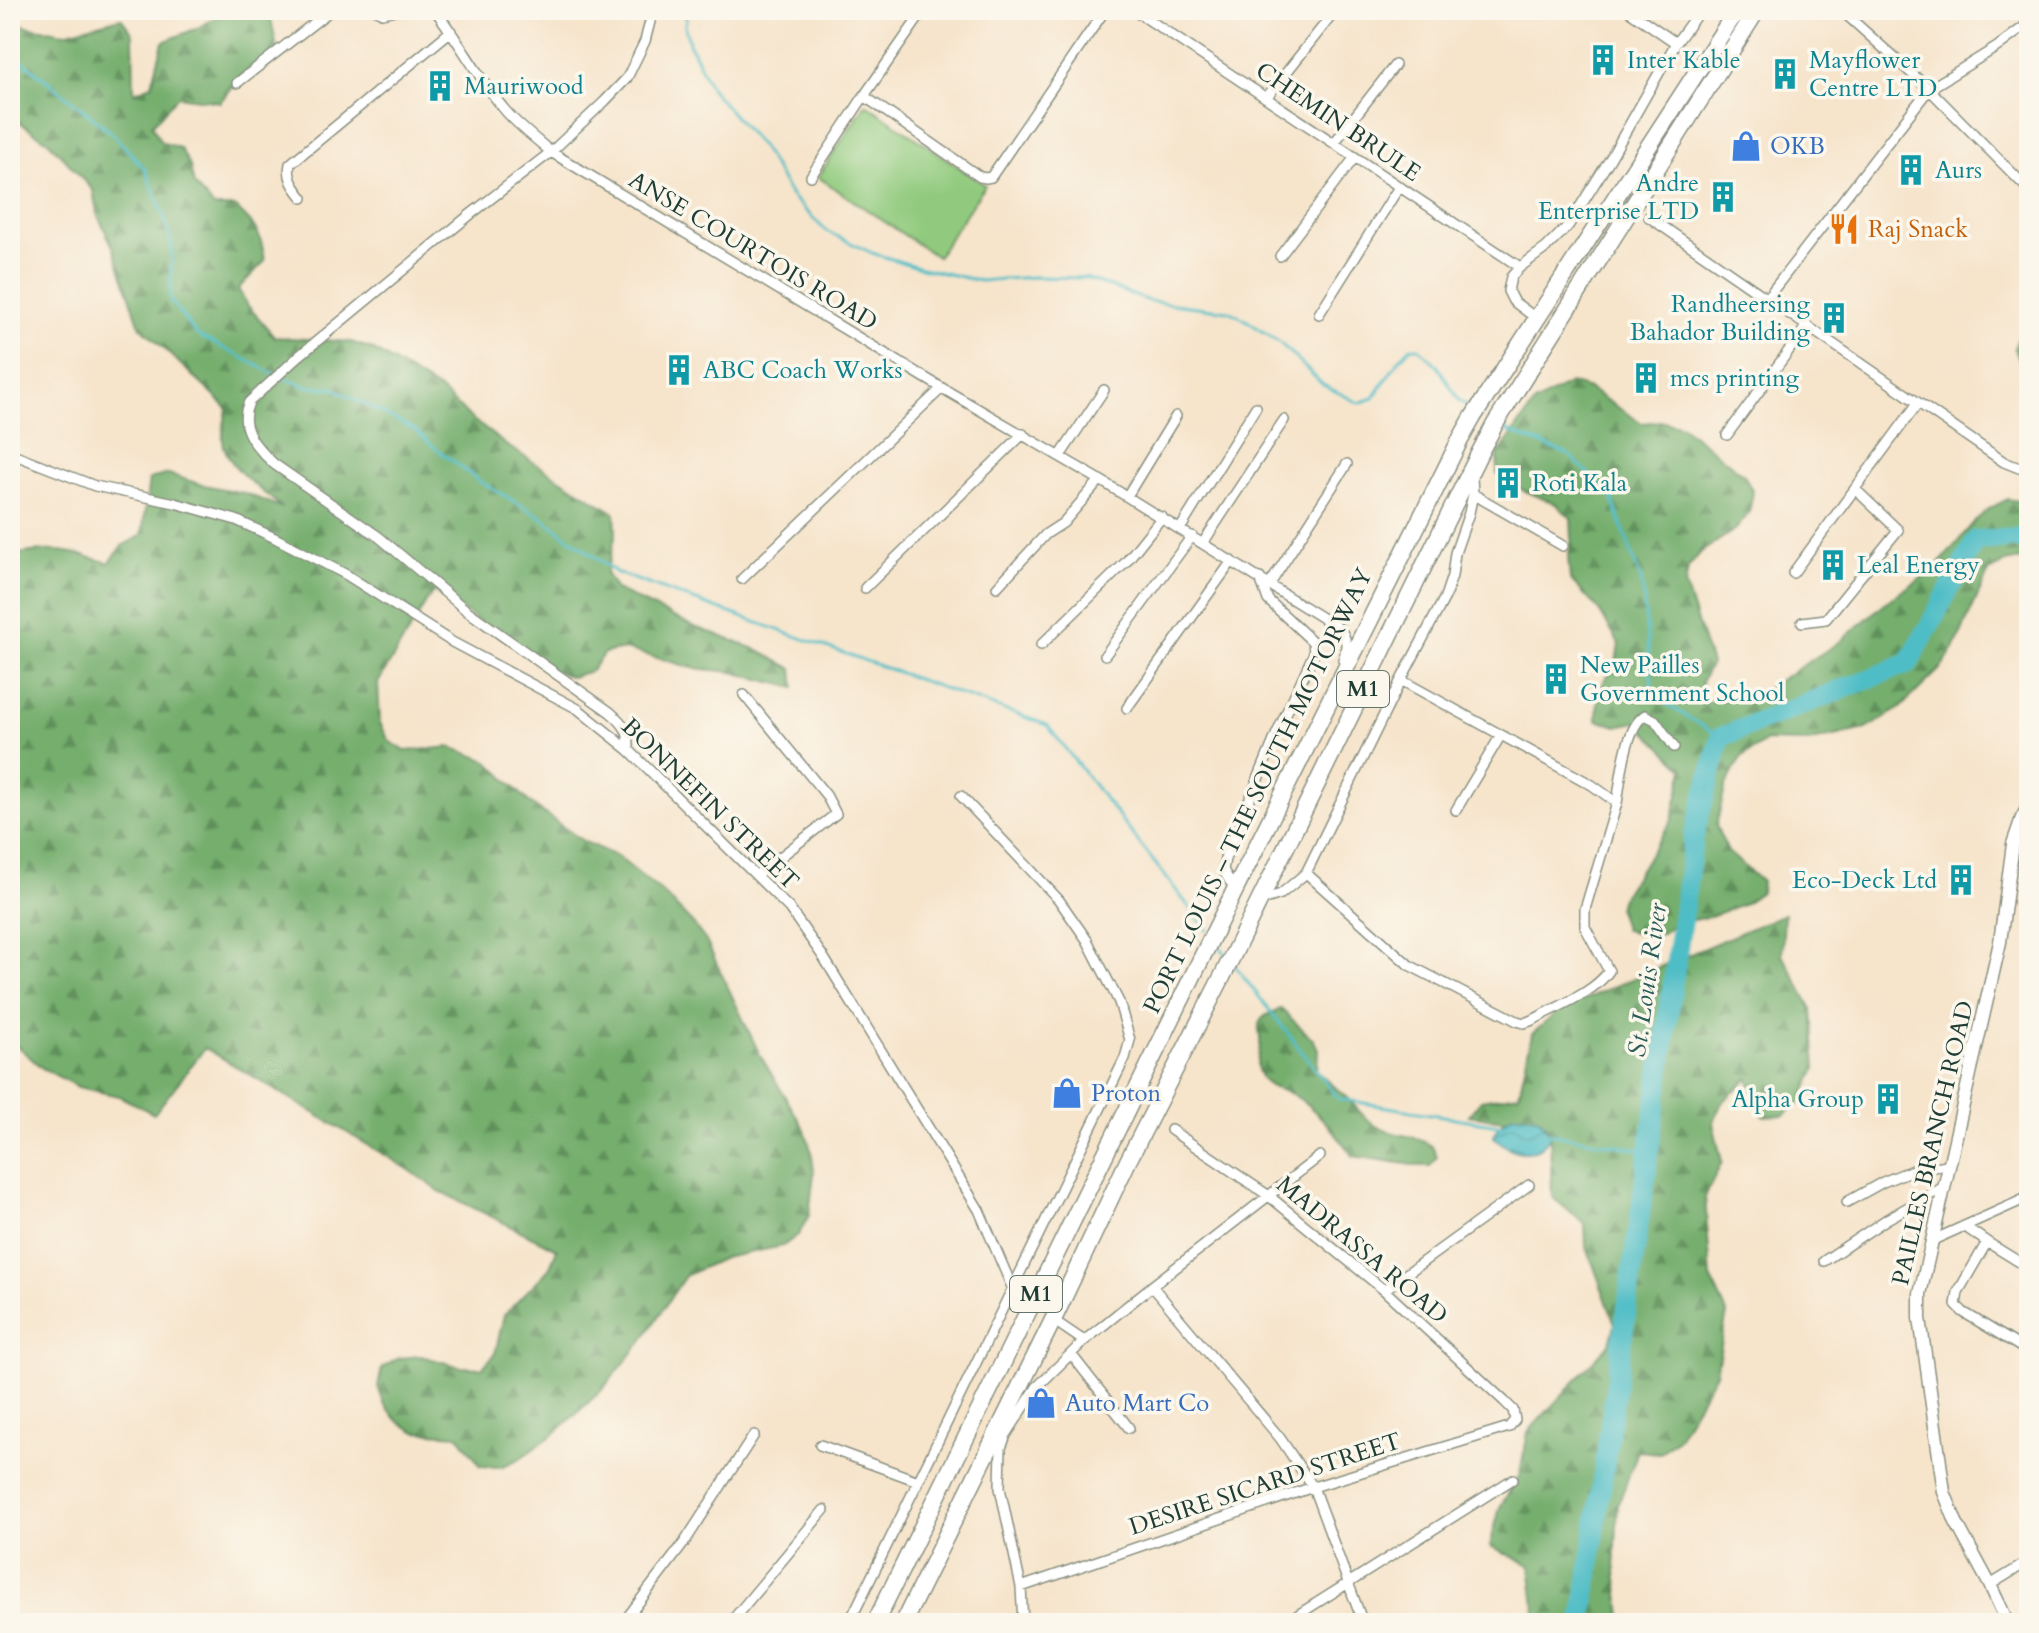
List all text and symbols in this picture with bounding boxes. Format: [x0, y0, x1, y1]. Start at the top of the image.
building icon: Inter Kable [1586, 43, 1620, 77]
place label: Inter Kable [1627, 44, 1741, 77]
place label: Mayflower Centre LTD [1809, 44, 1937, 105]
street label: CHEMIN BRULE [1249, 54, 1427, 190]
building icon: Mayflower Centre LTD [1768, 57, 1802, 91]
building icon: Mauriwood [423, 69, 457, 103]
place label: Mauriwood [464, 70, 584, 103]
shop icon: OKB [1729, 129, 1763, 163]
place label: OKB [1770, 130, 1825, 163]
building icon: Aurs [1894, 153, 1928, 187]
place label: Aurs [1935, 154, 1982, 187]
street label: ANSE COURTOIS ROAD [622, 163, 884, 339]
place label: Andre Enterprise LTD [1538, 167, 1699, 228]
building icon: Andre Enterprise LTD [1706, 180, 1740, 214]
restaurant icon: Raj Snack [1827, 212, 1861, 246]
place label: Raj Snack [1868, 213, 1968, 246]
place label: Randheersing Bahador Building [1630, 288, 1811, 349]
building icon: Randheersing Bahador Building [1817, 301, 1851, 335]
building icon: ABC Coach Works [662, 353, 696, 387]
place label: ABC Coach Works [703, 354, 903, 387]
building icon: mcs printing [1629, 361, 1663, 395]
place label: mcs printing [1670, 362, 1800, 395]
building icon: Roti Kala [1491, 466, 1525, 500]
place label: Roti Kala [1532, 467, 1628, 500]
building icon: Leal Energy [1816, 548, 1850, 582]
place label: Leal Energy [1857, 549, 1980, 582]
street label: PORT LOUIS – THE SOUTH MOTORWAY [1135, 563, 1381, 1019]
place label: New Pailles Government School [1580, 649, 1784, 710]
building icon: New Pailles Government School [1539, 662, 1573, 696]
road number: M1 [1337, 671, 1389, 707]
street label: BONNEFIN STREET [614, 710, 806, 898]
building icon: Eco-Deck Ltd [1944, 863, 1978, 897]
place label: Eco-Deck Ltd [1792, 864, 1937, 897]
water label: St. Louis River [1619, 900, 1675, 1059]
street label: PAILLES BRANCH ROAD [1884, 997, 1982, 1289]
shop icon: Proton [1050, 1076, 1084, 1110]
place label: Proton [1091, 1077, 1161, 1110]
building icon: Alpha Group [1871, 1082, 1905, 1116]
place label: Alpha Group [1731, 1083, 1864, 1116]
street label: MADRASSA ROAD [1269, 1168, 1455, 1332]
road number: M1 [1010, 1276, 1062, 1312]
shop icon: Auto Mart Co [1024, 1386, 1058, 1420]
place label: Auto Mart Co [1065, 1387, 1209, 1420]
street label: DESIRE SICARD STREET [1125, 1424, 1405, 1544]

